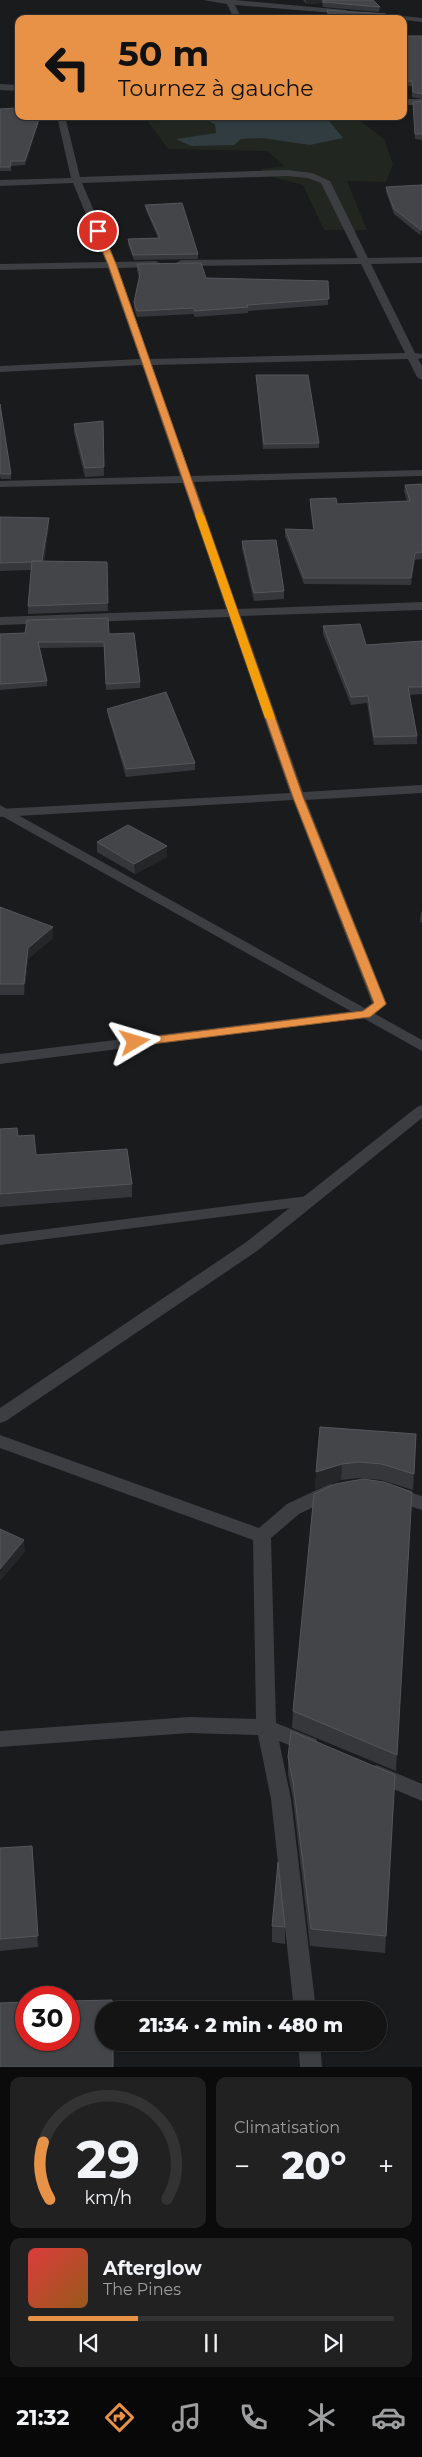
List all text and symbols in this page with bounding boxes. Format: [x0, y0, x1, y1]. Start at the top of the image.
text: 50 m [118, 32, 209, 75]
icon: left [35, 35, 100, 100]
text: Tournez à gauche [118, 75, 314, 102]
pin [77, 210, 119, 252]
icon: arrive [84, 217, 112, 245]
position arrow [108, 1015, 160, 1067]
speed limit sign: 30 [15, 1986, 80, 2051]
text: 21:34 · 2 min · 480 m [139, 2014, 343, 2037]
text: Climatisation [234, 2118, 340, 2137]
text: 29 [76, 2128, 140, 2191]
text: 20° [282, 2142, 346, 2189]
text: − [234, 2149, 250, 2183]
text: + [378, 2149, 394, 2183]
text: km/h [84, 2187, 132, 2208]
text: Afterglow [103, 2257, 202, 2280]
text: The Pines [103, 2280, 181, 2299]
icon: previous [75, 2329, 103, 2357]
icon: pause [197, 2329, 225, 2357]
icon: next [319, 2329, 347, 2357]
icon: directions [102, 2400, 137, 2435]
icon: music [169, 2400, 204, 2435]
icon: phone [236, 2400, 271, 2435]
icon: climate [304, 2400, 339, 2435]
icon: car [371, 2400, 406, 2435]
text: 21:32 [16, 2404, 69, 2431]

